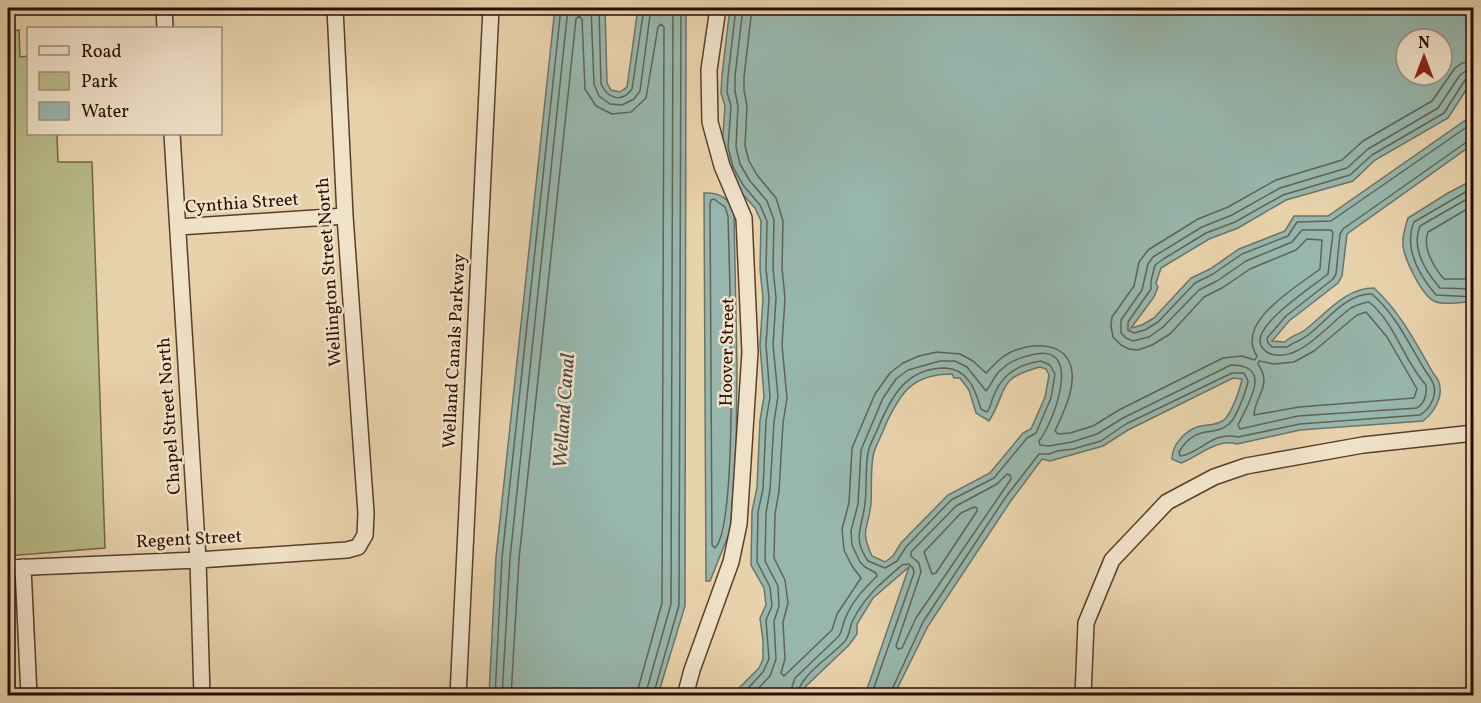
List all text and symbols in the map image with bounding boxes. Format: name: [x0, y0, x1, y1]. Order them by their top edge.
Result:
legend: [27, 27, 222, 135]
north arrow: [1394, 27, 1454, 87]
text: N: [1418, 33, 1430, 55]
text: Road: [81, 40, 122, 65]
text: Park: [81, 70, 118, 95]
text: Water: [81, 100, 129, 125]
street label: Wellington Street North: [311, 176, 349, 367]
street label: Cynthia Street: [184, 188, 300, 220]
street label: Welland Canals Parkway: [437, 253, 473, 449]
street label: Hoover Street: [715, 297, 741, 407]
street label: Chapel Street North: [152, 336, 188, 495]
water label: Welland Canal: [547, 353, 583, 469]
street label: Regent Street: [135, 525, 243, 555]

